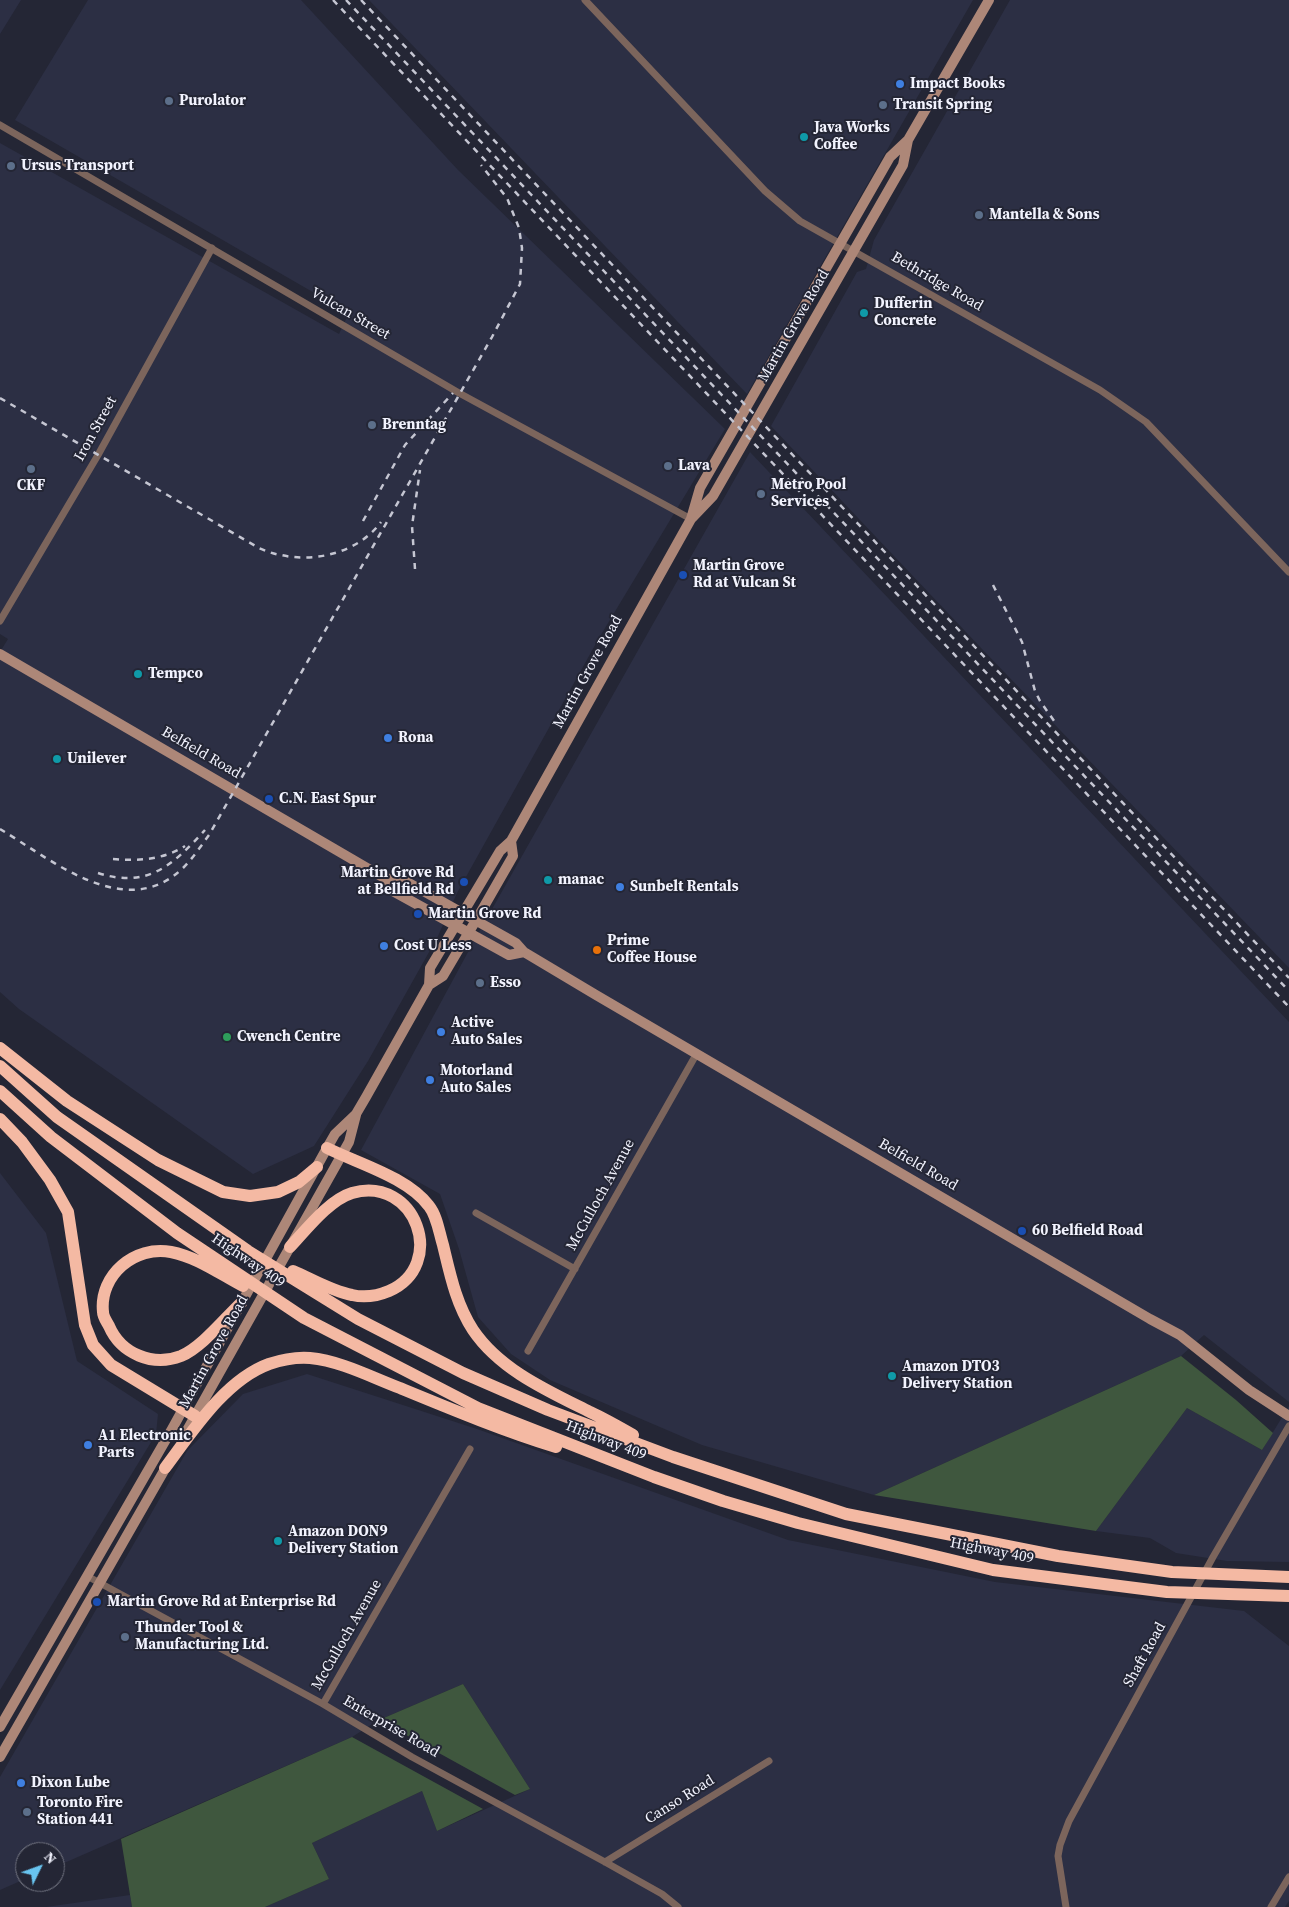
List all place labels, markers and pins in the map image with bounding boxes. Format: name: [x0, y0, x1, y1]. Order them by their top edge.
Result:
place label: Impact Books: [910, 75, 1005, 93]
marker: Impact Books: [894, 78, 906, 90]
place label: Purolator: [179, 92, 246, 110]
marker: Purolator: [163, 95, 175, 107]
place label: Transit Spring: [893, 96, 992, 114]
marker: Transit Spring: [877, 99, 889, 111]
place label: Java Works Coffee: [814, 119, 890, 154]
marker: Java Works Coffee: [798, 131, 810, 143]
place label: Ursus Transport: [21, 157, 134, 175]
marker: Ursus Transport: [5, 160, 17, 172]
place label: Mantella & Sons: [989, 206, 1100, 224]
marker: Mantella & Sons: [973, 209, 985, 221]
place label: Dufferin Concrete: [874, 295, 936, 330]
marker: Dufferin Concrete: [858, 307, 870, 319]
place label: Brenntag: [382, 416, 446, 434]
marker: Brenntag: [366, 419, 378, 431]
place label: Lava: [678, 457, 710, 475]
marker: Lava: [662, 460, 674, 472]
marker: CKF: [25, 463, 37, 475]
place label: Metro Pool Services: [771, 476, 846, 511]
place label: CKF: [17, 477, 45, 495]
marker: Metro Pool Services: [755, 488, 767, 500]
place label: Martin Grove Rd at Vulcan St: [693, 557, 796, 592]
marker: Martin Grove Rd at Vulcan St: [677, 569, 689, 581]
place label: Tempco: [148, 665, 203, 683]
marker: Tempco: [132, 668, 144, 680]
place label: Rona: [398, 729, 434, 747]
marker: Rona: [382, 732, 394, 744]
place label: Unilever: [67, 750, 126, 768]
marker: Unilever: [51, 753, 63, 765]
place label: C.N. East Spur: [279, 790, 376, 808]
marker: C.N. East Spur: [263, 793, 275, 805]
place label: Martin Grove Rd at Bellfield Rd: [341, 864, 454, 899]
place label: manac: [558, 871, 604, 889]
marker: manac: [542, 874, 554, 886]
marker: Martin Grove Rd at Bellfield Rd: [458, 876, 470, 888]
place label: Sunbelt Rentals: [630, 878, 739, 896]
marker: Sunbelt Rentals: [614, 881, 626, 893]
place label: Martin Grove Rd: [428, 905, 541, 923]
marker: Martin Grove Rd: [412, 908, 424, 920]
place label: Prime Coffee House: [607, 932, 697, 967]
place label: Cost U Less: [394, 937, 472, 955]
marker: Cost U Less: [378, 940, 390, 952]
marker: Prime Coffee House: [591, 944, 603, 956]
place label: Esso: [490, 974, 521, 992]
marker: Esso: [474, 977, 486, 989]
place label: Active Auto Sales: [451, 1014, 522, 1049]
marker: Active Auto Sales: [435, 1026, 447, 1038]
place label: Cwench Centre: [237, 1028, 341, 1046]
marker: Cwench Centre: [221, 1031, 233, 1043]
place label: Motorland Auto Sales: [440, 1062, 513, 1097]
marker: Motorland Auto Sales: [424, 1074, 436, 1086]
place label: 60 Belfield Road: [1032, 1222, 1143, 1240]
marker: 60 Belfield Road: [1016, 1225, 1028, 1237]
place label: Amazon DTO3 Delivery Station: [902, 1358, 1012, 1393]
marker: Amazon DTO3 Delivery Station: [886, 1370, 898, 1382]
place label: A1 Electronic Parts: [98, 1427, 191, 1462]
marker: A1 Electronic Parts: [82, 1439, 94, 1451]
place label: Amazon DON9 Delivery Station: [288, 1523, 398, 1558]
marker: Amazon DON9 Delivery Station: [272, 1535, 284, 1547]
place label: Martin Grove Rd at Enterprise Rd: [107, 1593, 336, 1611]
marker: Martin Grove Rd at Enterprise Rd: [91, 1596, 103, 1608]
place label: Thunder Tool & Manufacturing Ltd.: [135, 1619, 269, 1654]
marker: Thunder Tool & Manufacturing Ltd.: [119, 1631, 131, 1643]
place label: Dixon Lube: [31, 1774, 110, 1792]
marker: Dixon Lube: [15, 1777, 27, 1789]
place label: Toronto Fire Station 441: [37, 1794, 123, 1829]
marker: Toronto Fire Station 441: [21, 1806, 33, 1818]

